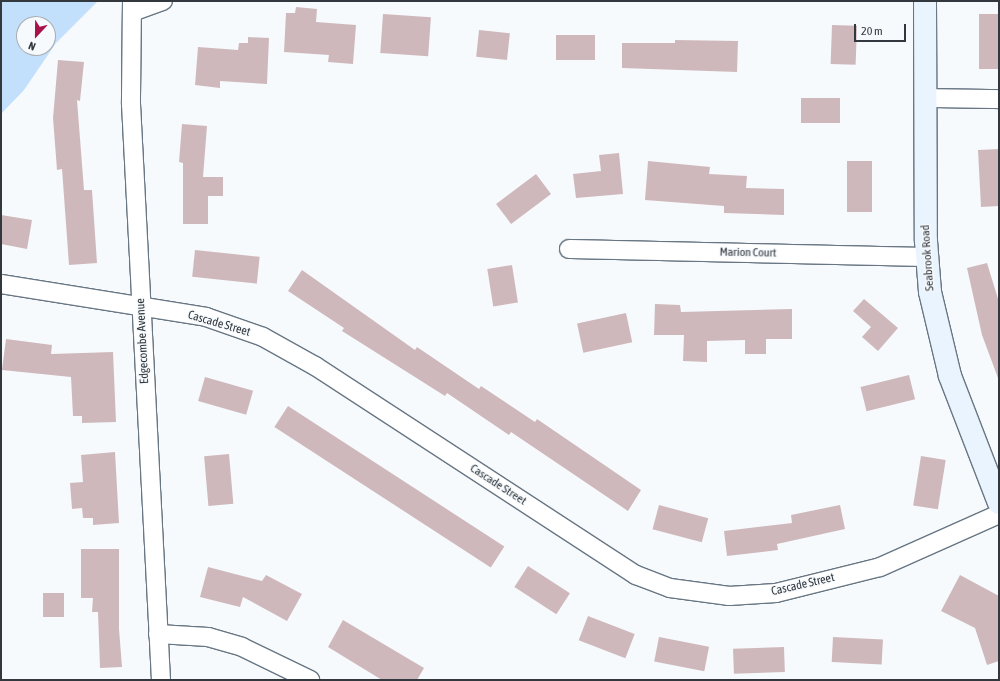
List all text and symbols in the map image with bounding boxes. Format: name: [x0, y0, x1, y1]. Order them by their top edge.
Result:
north arrow: [16, 16, 56, 56]
scale bar: [856, 16, 908, 42]
text: 20 m: [861, 24, 883, 38]
text: N: [27, 39, 37, 53]
street label: Seabrook Road: [919, 224, 937, 292]
street label: Marion Court: [720, 245, 776, 261]
street label: Edgecombe Avenue: [134, 298, 152, 384]
street label: Cascade Street: [186, 308, 252, 340]
street label: Cascade Street: [467, 461, 529, 509]
street label: Cascade Street: [770, 571, 836, 599]

